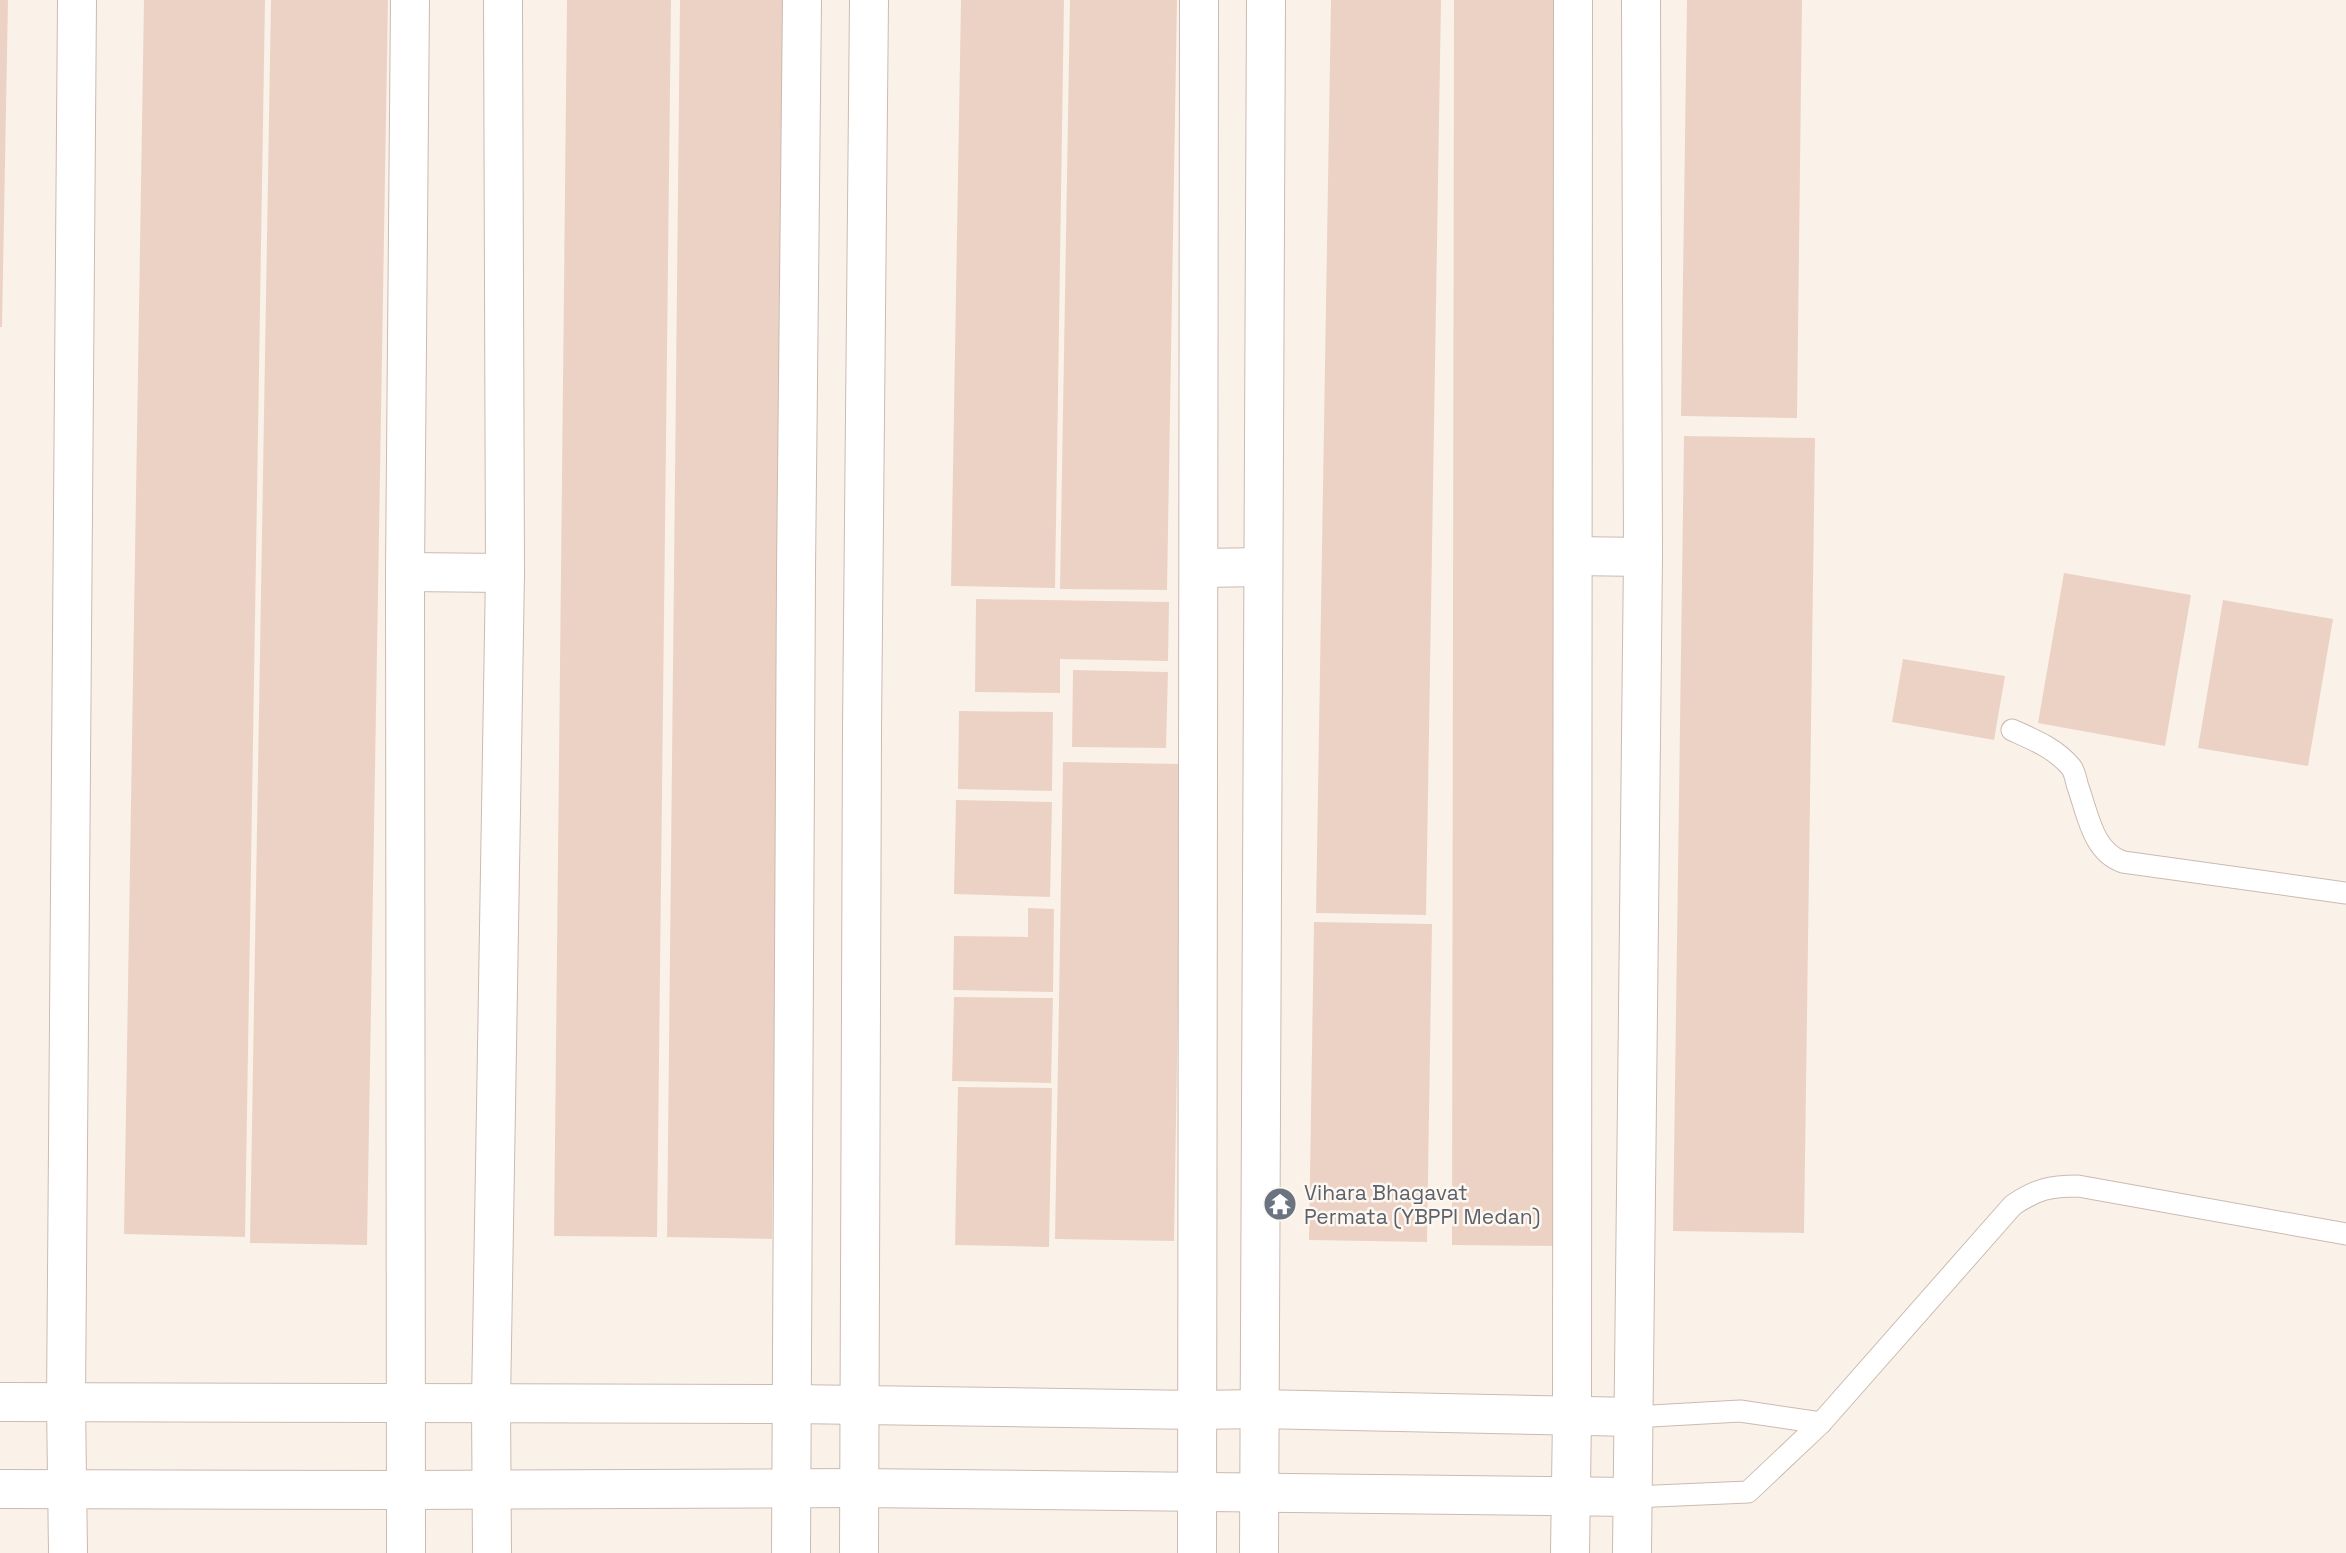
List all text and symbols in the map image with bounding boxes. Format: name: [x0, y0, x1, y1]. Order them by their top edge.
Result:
place label: Vihara Bhagavat Permata (YBPPI Medan): [1304, 1179, 1540, 1230]
temple icon: Vihara Bhagavat Permata (YBPPI Medan): [1261, 1185, 1299, 1223]

